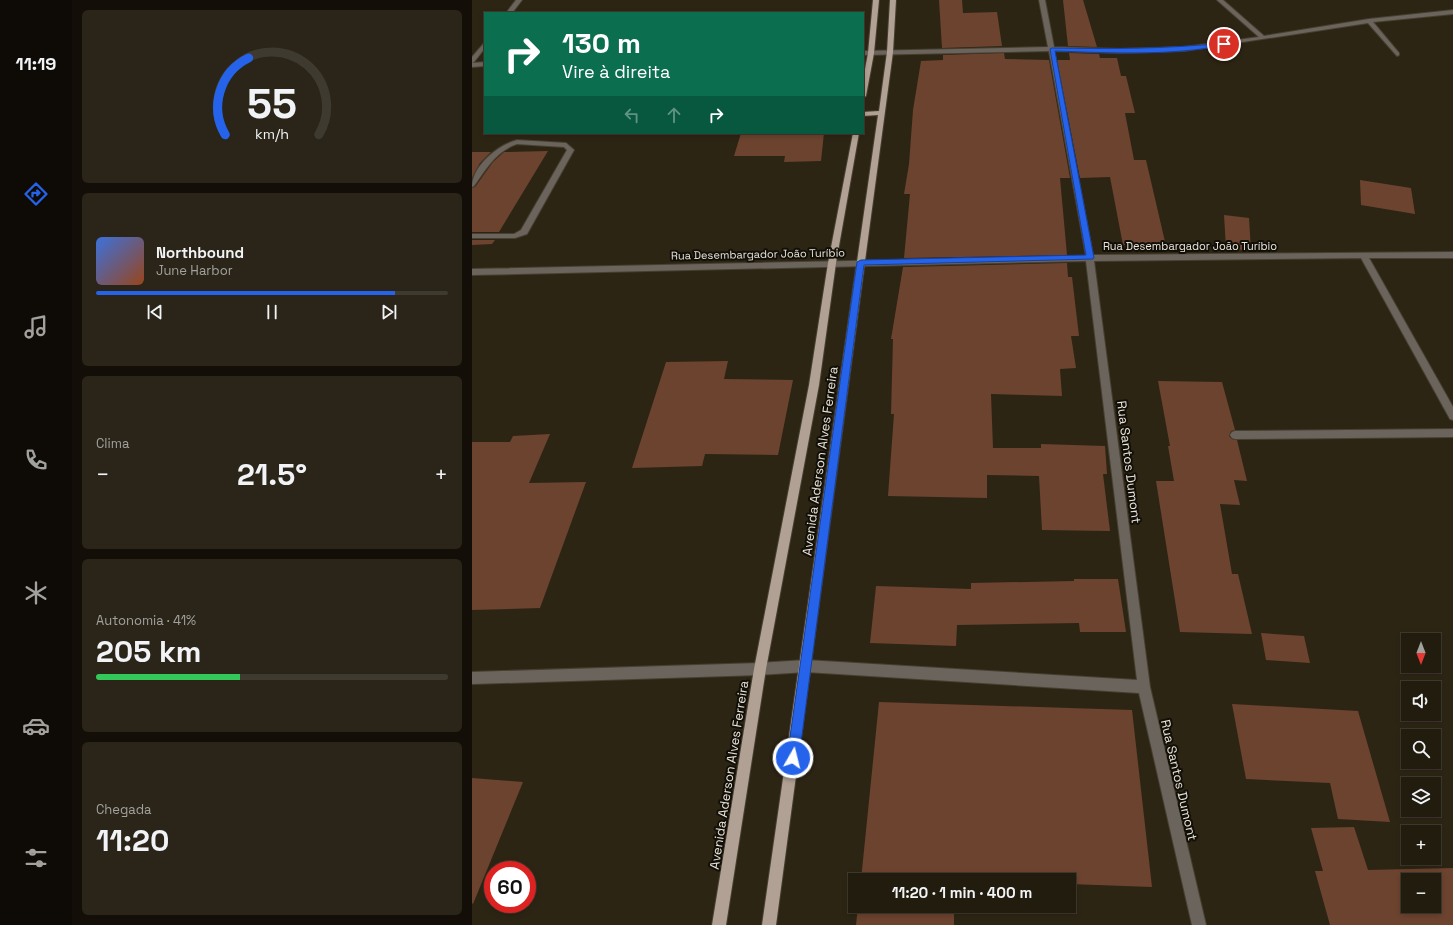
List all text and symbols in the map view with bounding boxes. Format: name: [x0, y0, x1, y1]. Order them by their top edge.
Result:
text: 130 m: [562, 25, 641, 61]
pin: [1207, 27, 1241, 61]
icon: right: [496, 28, 548, 80]
icon: arrive: [1213, 33, 1235, 55]
text: 11:19: [16, 52, 56, 75]
text: Vire à direita: [562, 60, 670, 83]
text: 55: [247, 76, 297, 129]
icon: left: [621, 104, 643, 126]
icon: ahead: [663, 104, 685, 126]
icon: right: [705, 104, 727, 126]
text: km/h: [255, 124, 289, 142]
icon: directions: [22, 180, 50, 208]
street label: Rua Desembargador João Turíbio: [1103, 239, 1277, 253]
text: Northbound: [156, 243, 244, 262]
street label: Rua Desembargador João Turíbio: [671, 245, 845, 263]
text: June Harbor: [156, 262, 233, 279]
icon: previous: [144, 301, 166, 323]
icon: pause: [261, 301, 283, 323]
icon: next: [378, 301, 400, 323]
icon: music: [22, 313, 50, 341]
street label: Avenida Aderson Alves Ferreira: [798, 365, 842, 557]
street label: Rua Santos Dumont: [1113, 400, 1145, 524]
text: Clima: [96, 435, 129, 452]
icon: phone: [22, 446, 50, 474]
text: 21.5°: [237, 455, 307, 494]
text: −: [96, 460, 110, 488]
text: +: [434, 460, 448, 488]
icon: climate: [22, 579, 50, 607]
text: Autonomia · 41%: [96, 612, 196, 629]
text: 205 km: [96, 632, 201, 671]
north arrow: [1401, 633, 1441, 673]
map controls: [1401, 633, 1441, 913]
street label: Avenida Aderson Alves Ferreira: [706, 679, 752, 871]
button: sound: [1401, 681, 1441, 721]
icon: car: [22, 712, 50, 740]
street label: Rua Santos Dumont: [1157, 718, 1201, 842]
button: search: [1401, 729, 1441, 769]
position arrow: [772, 737, 814, 779]
button: layers: [1401, 777, 1441, 817]
text: Chegada: [96, 801, 152, 818]
text: 11:20: [96, 821, 169, 860]
button: +: [1401, 825, 1441, 865]
icon: filters: [22, 844, 50, 872]
speed limit sign: 60: [484, 861, 536, 913]
button: −: [1401, 873, 1441, 913]
text: 11:20 · 1 min · 400 m: [892, 883, 1032, 902]

